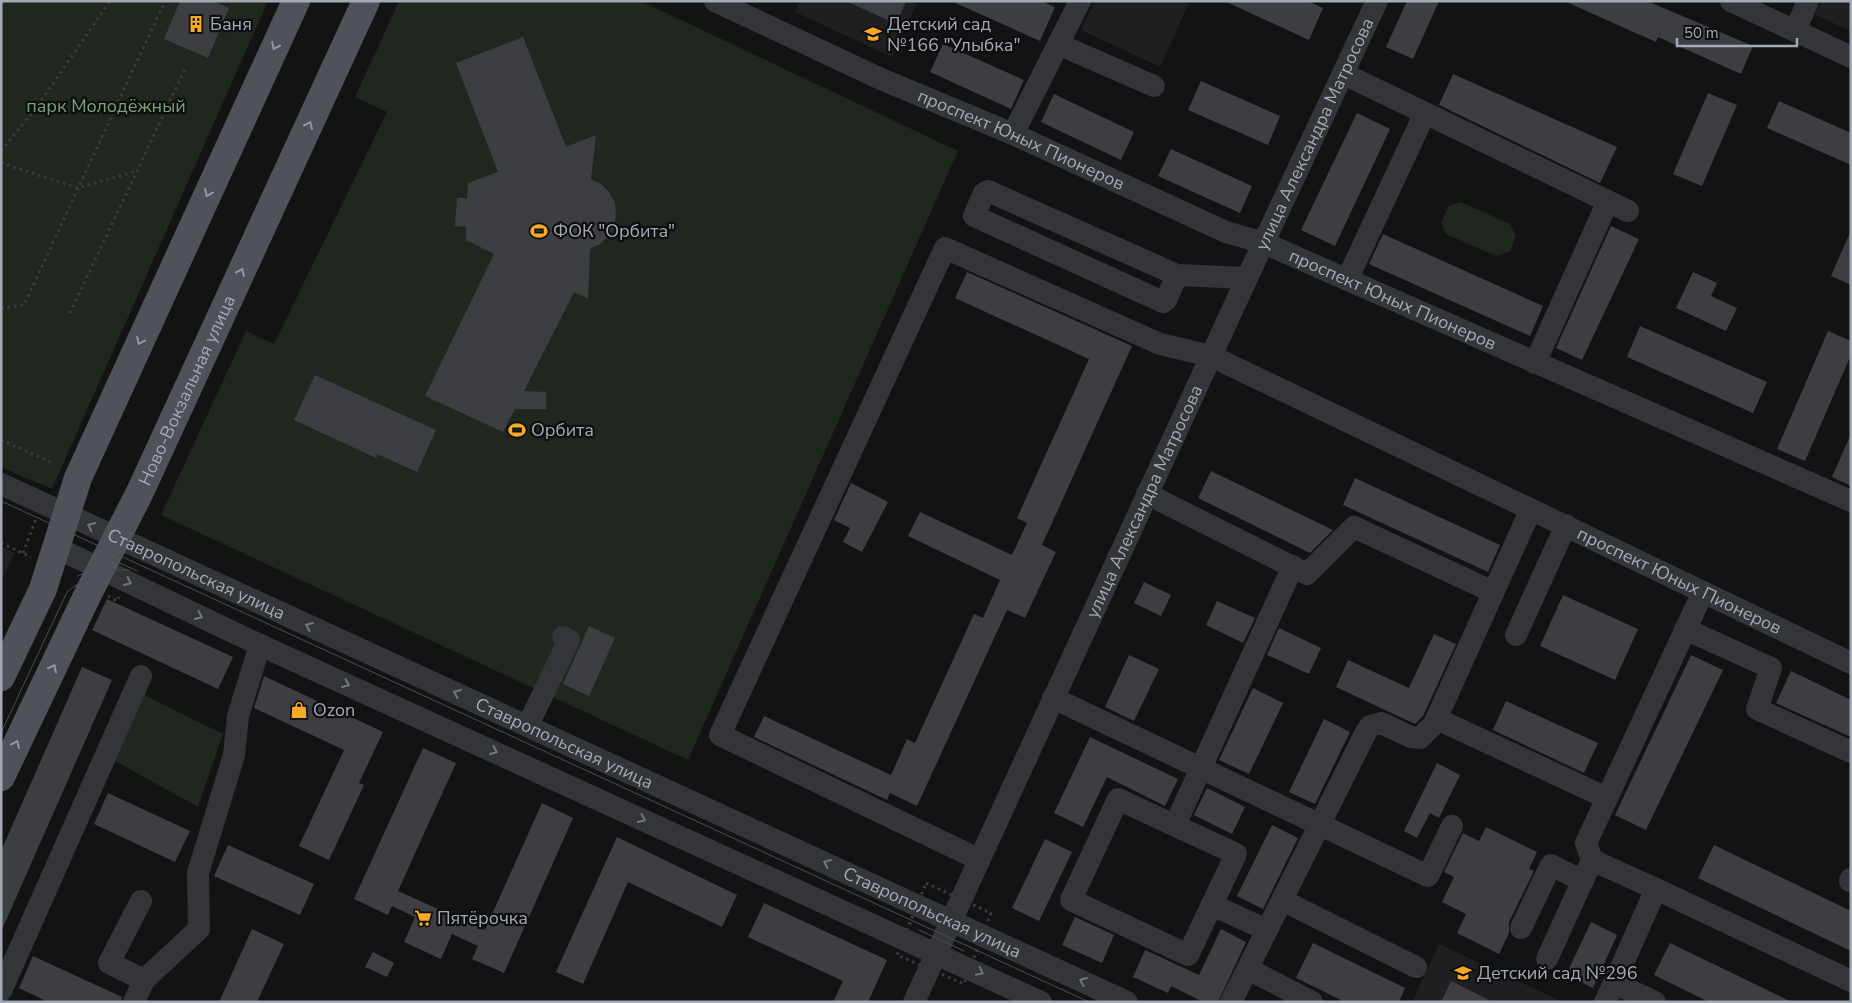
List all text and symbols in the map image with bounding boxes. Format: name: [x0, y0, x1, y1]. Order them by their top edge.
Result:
place label: Баня: [210, 12, 252, 36]
place label: Детский сад №166 "Улыбка": [887, 12, 1021, 57]
building icon: Баня: [186, 14, 206, 34]
street label: улица Александра Матросова: [1250, 14, 1379, 254]
scale bar: [1677, 15, 1797, 47]
text: 50 m: [1684, 23, 1719, 43]
school or university icon: Детский сад №166 "Улыбка": [863, 24, 883, 44]
one-way arrow: [271, 41, 282, 50]
street label: проспект Юных Пионеров: [914, 84, 1129, 196]
park label: парк Молодёжный: [26, 94, 186, 118]
one-way arrow: [302, 121, 313, 130]
one-way arrow: [203, 188, 214, 197]
place label: ФОК "Орбита": [553, 219, 675, 243]
sports icon: ФОК "Орбита": [529, 221, 549, 241]
street label: проспект Юных Пионеров: [1285, 244, 1500, 356]
one-way arrow: [234, 269, 244, 278]
street label: Ново-Вокзальная улица: [133, 291, 241, 490]
one-way arrow: [136, 336, 147, 345]
street label: улица Александра Матросова: [1080, 381, 1208, 622]
place label: Орбита: [531, 418, 594, 442]
sports icon: Орбита: [507, 420, 527, 440]
street label: проспект Юных Пионеров: [1573, 521, 1786, 640]
one-way arrow: [87, 522, 96, 533]
street label: Ставропольская улица: [103, 523, 289, 625]
one-way arrow: [123, 576, 132, 586]
one-way arrow: [194, 610, 203, 620]
one-way arrow: [305, 622, 314, 633]
one-way arrow: [46, 664, 57, 673]
one-way arrow: [341, 678, 350, 688]
one-way arrow: [453, 689, 462, 700]
street label: Ставропольская улица: [471, 692, 657, 794]
place label: Ozon: [313, 698, 355, 722]
shop icon: Ozon: [289, 700, 309, 720]
one-way arrow: [10, 741, 20, 750]
one-way arrow: [489, 745, 498, 756]
one-way arrow: [637, 812, 646, 823]
one-way arrow: [823, 859, 832, 870]
street label: Ставропольская улица: [839, 861, 1025, 964]
place label: Пятёрочка: [437, 906, 528, 930]
supermarket icon: Пятёрочка: [413, 908, 433, 928]
place label: Детский сад №296: [1477, 961, 1638, 985]
school or university icon: Детский сад №296: [1453, 963, 1473, 983]
one-way arrow: [975, 966, 984, 977]
one-way arrow: [1079, 977, 1088, 987]

